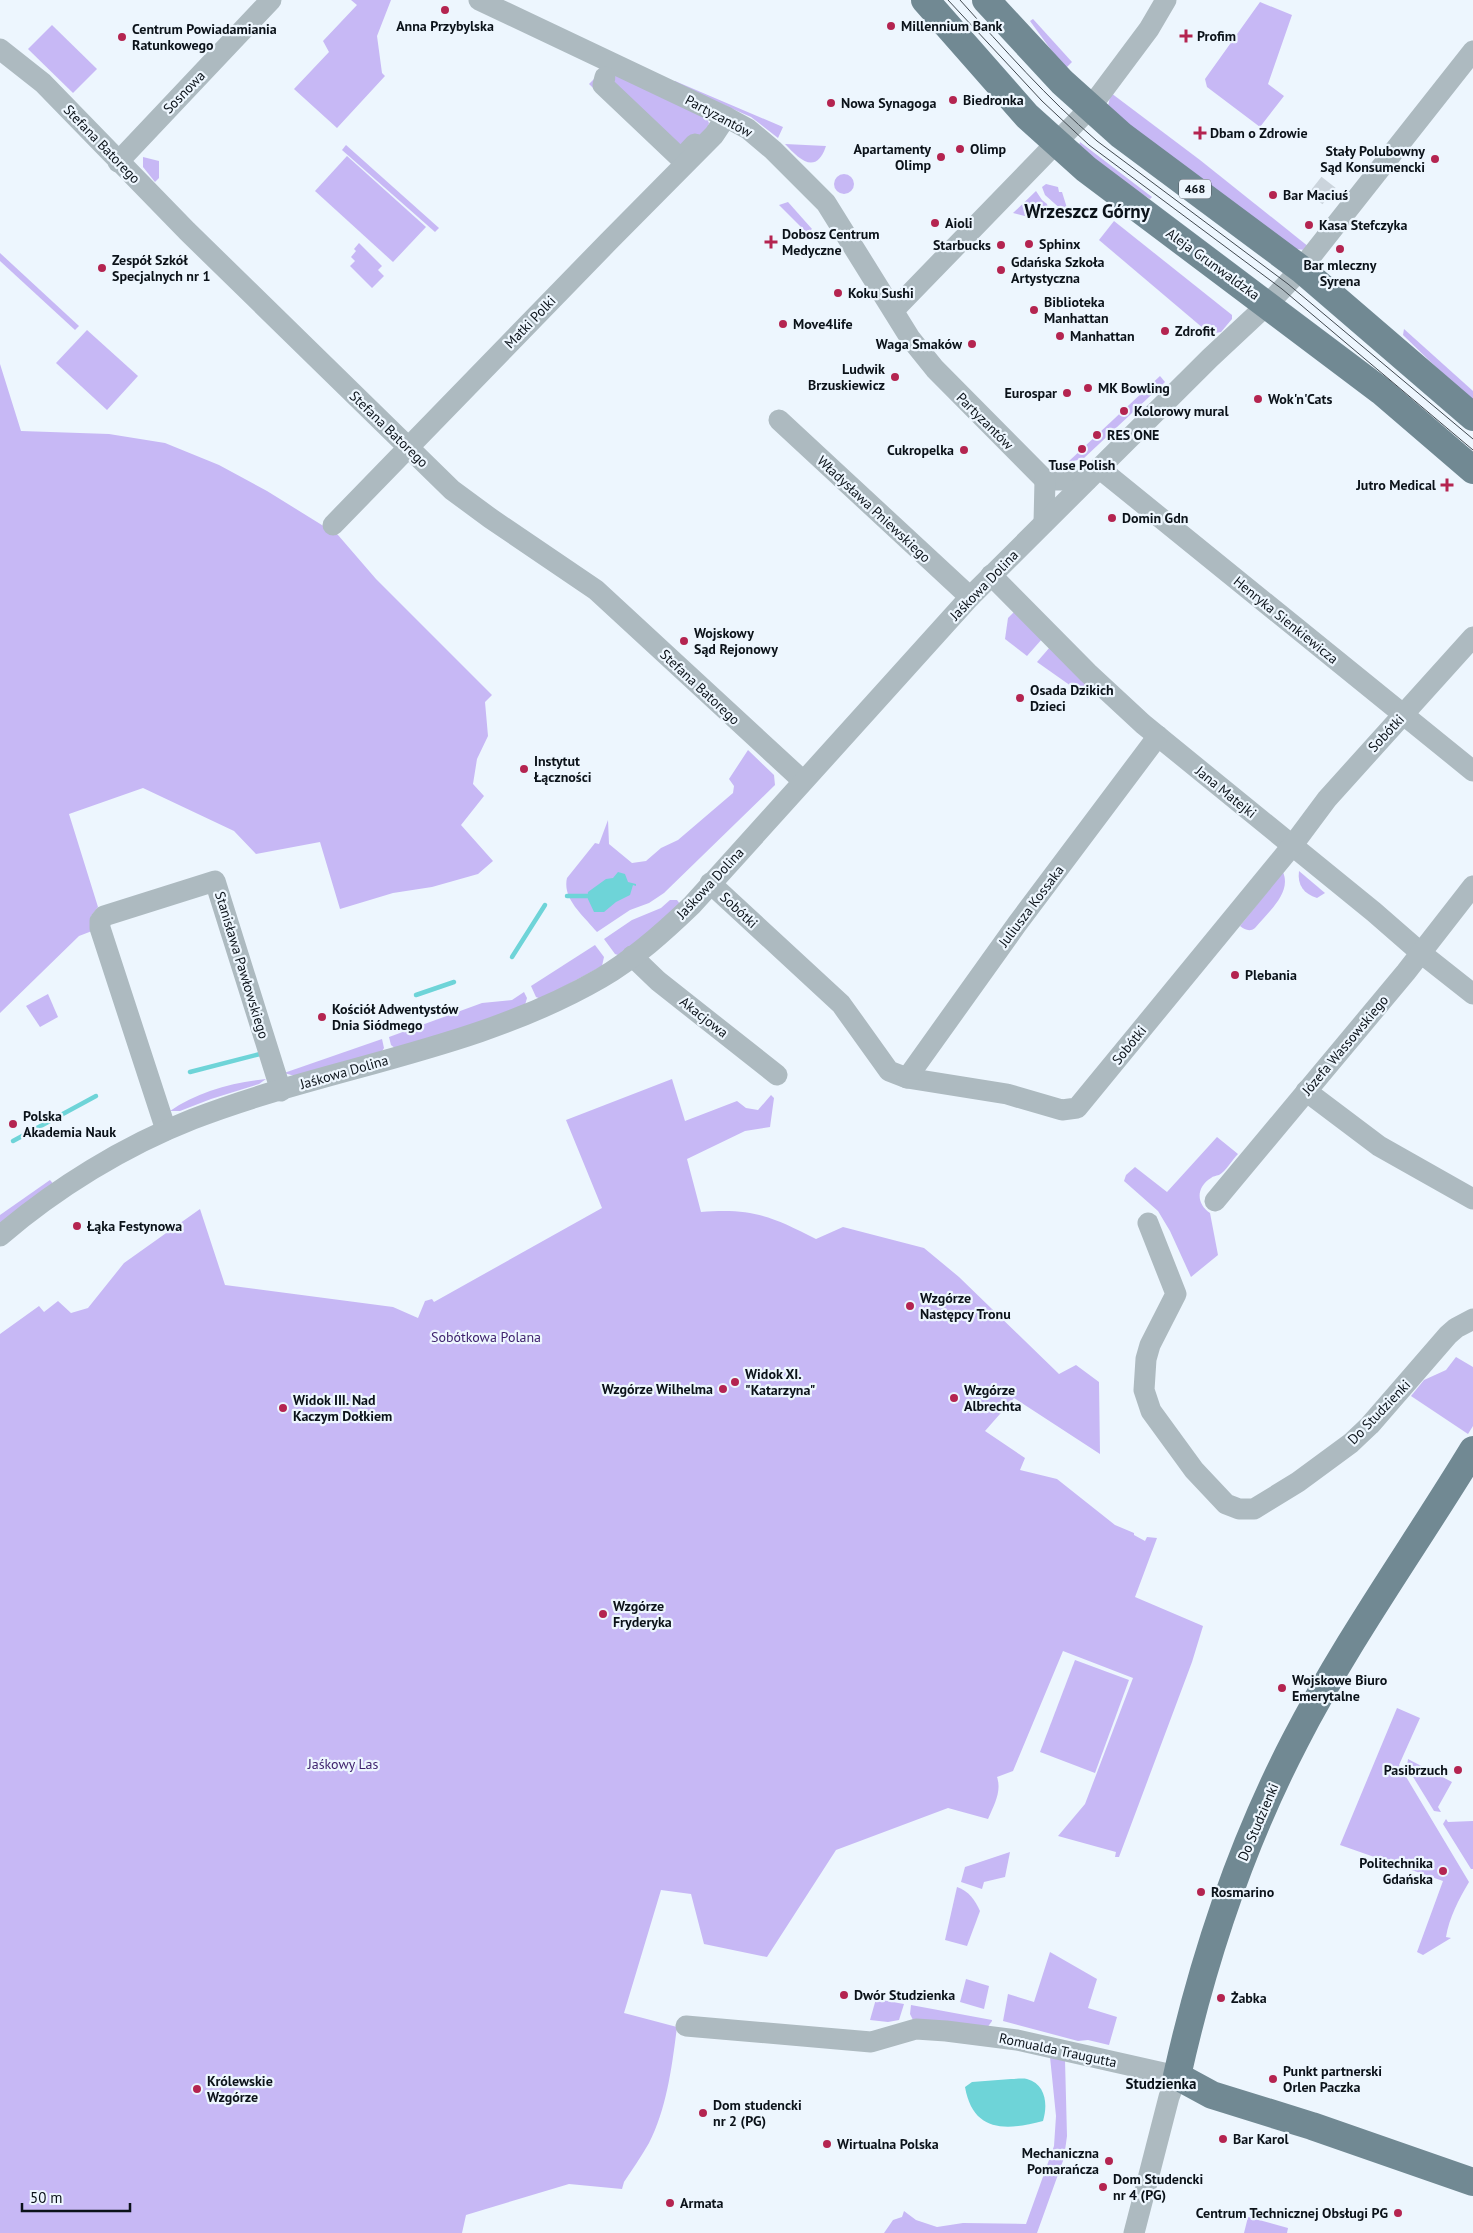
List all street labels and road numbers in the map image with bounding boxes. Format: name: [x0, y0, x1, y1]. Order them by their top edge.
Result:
street label: Sosnowa: [159, 67, 209, 117]
street label: Partyzantów: [682, 91, 756, 142]
street label: Stefana Batorego: [60, 101, 144, 187]
road number: 468: [1179, 180, 1211, 198]
street label: Aleja Grunwaldzka: [1163, 224, 1263, 304]
street label: Matki Polki: [500, 292, 560, 352]
street label: Stefana Batorego: [346, 387, 432, 471]
street label: Partyzantów: [953, 389, 1018, 454]
street label: Władysława Pniewskiego: [813, 452, 935, 566]
street label: Jaśkowa Dolina: [945, 546, 1022, 625]
street label: Henryka Sienkiewicza: [1230, 572, 1342, 668]
street label: Stefana Batorego: [656, 645, 744, 729]
street label: Sobótki: [1364, 710, 1408, 756]
street label: Jana Matejki: [1191, 761, 1260, 822]
street label: Jaśkowa Dolina: [672, 844, 748, 923]
street label: Juliusza Kossaka: [994, 862, 1068, 951]
street label: Sobótki: [716, 888, 762, 932]
street label: Stanisława Pawłowskiego: [211, 889, 273, 1041]
street label: Józefa Wassowskiego: [1297, 991, 1392, 1099]
street label: Akacjowa: [676, 993, 732, 1042]
street label: Sobótki: [1108, 1022, 1150, 1068]
street label: Jaśkowa Dolina: [297, 1051, 390, 1093]
street label: Do Studzienki: [1344, 1376, 1414, 1448]
street label: Do Studzienki: [1234, 1780, 1282, 1864]
street label: Romualda Traugutta: [997, 2029, 1119, 2071]

